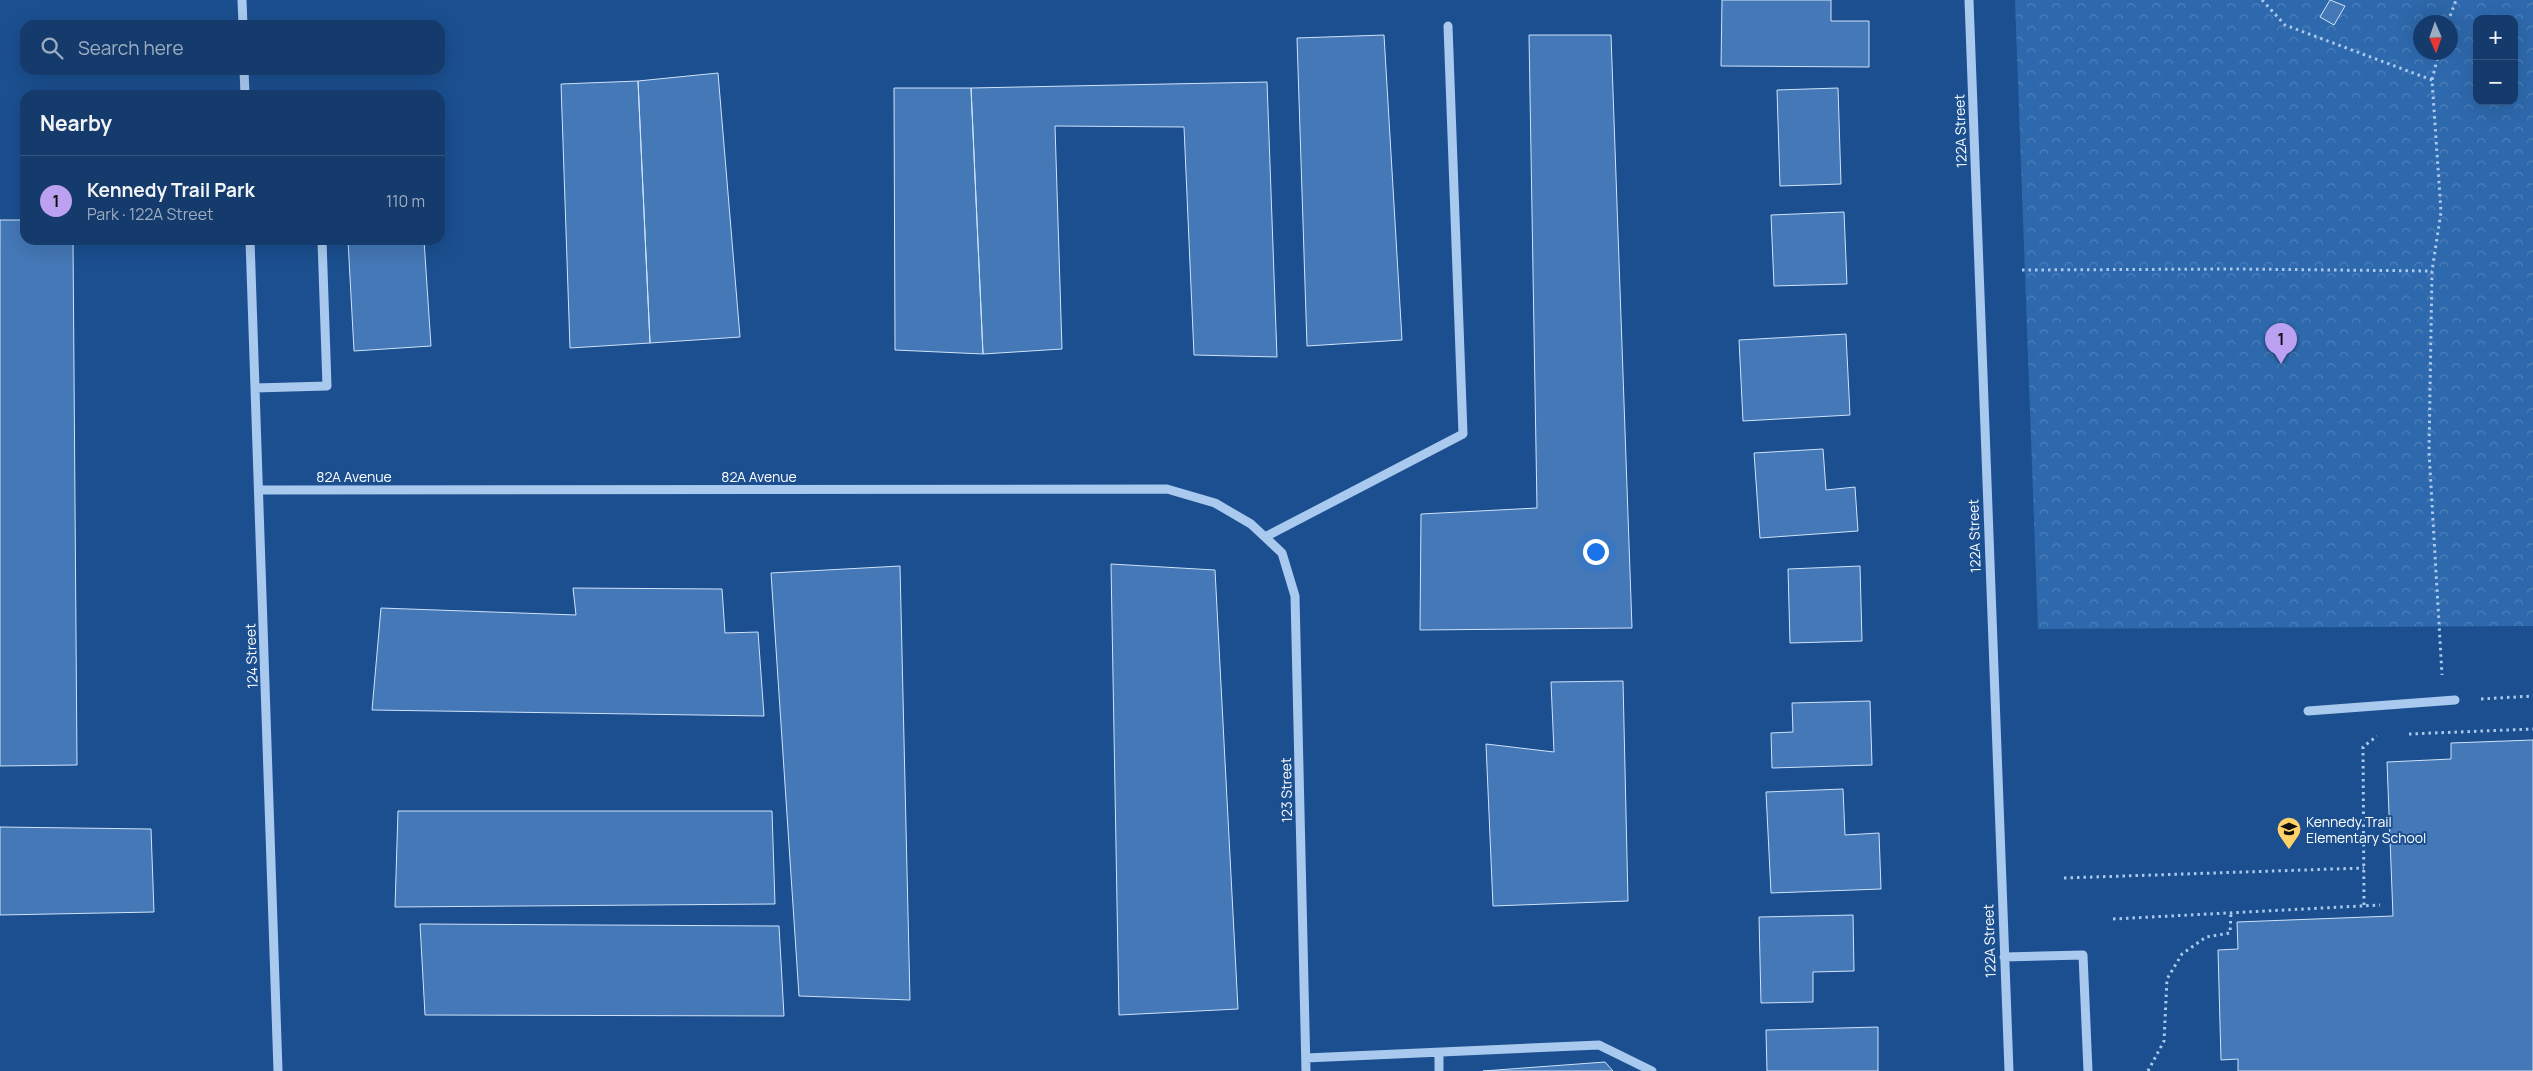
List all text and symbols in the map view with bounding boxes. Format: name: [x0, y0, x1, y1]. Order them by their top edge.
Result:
north arrow: [2413, 15, 2458, 60]
map controls: [2473, 15, 2518, 105]
button: +: [2473, 15, 2518, 60]
search box: [20, 20, 445, 75]
icon: search: [38, 34, 66, 62]
text: Search here: [78, 35, 184, 61]
button: −: [2473, 60, 2518, 105]
street label: 122A Street: [1949, 93, 1971, 168]
text: Nearby: [40, 109, 112, 137]
text: Kennedy Trail Park: [87, 177, 255, 203]
text: 1: [52, 190, 60, 212]
text: 110 m: [386, 190, 425, 212]
text: Park · 122A Street: [87, 203, 213, 225]
pin: 1: [2265, 323, 2297, 364]
street label: 82A Avenue: [316, 467, 392, 486]
street label: 82A Avenue: [721, 467, 797, 486]
street label: 122A Street: [1963, 498, 1985, 573]
your location: [1583, 539, 1609, 565]
street label: 124 Street: [240, 623, 262, 689]
street label: 123 Street: [1276, 757, 1296, 823]
place label: Kennedy Trail Elementary School: [2306, 812, 2426, 847]
school or university icon: Kennedy Trail Elementary School: [2276, 816, 2302, 850]
street label: 122A Street: [1978, 903, 2000, 978]

